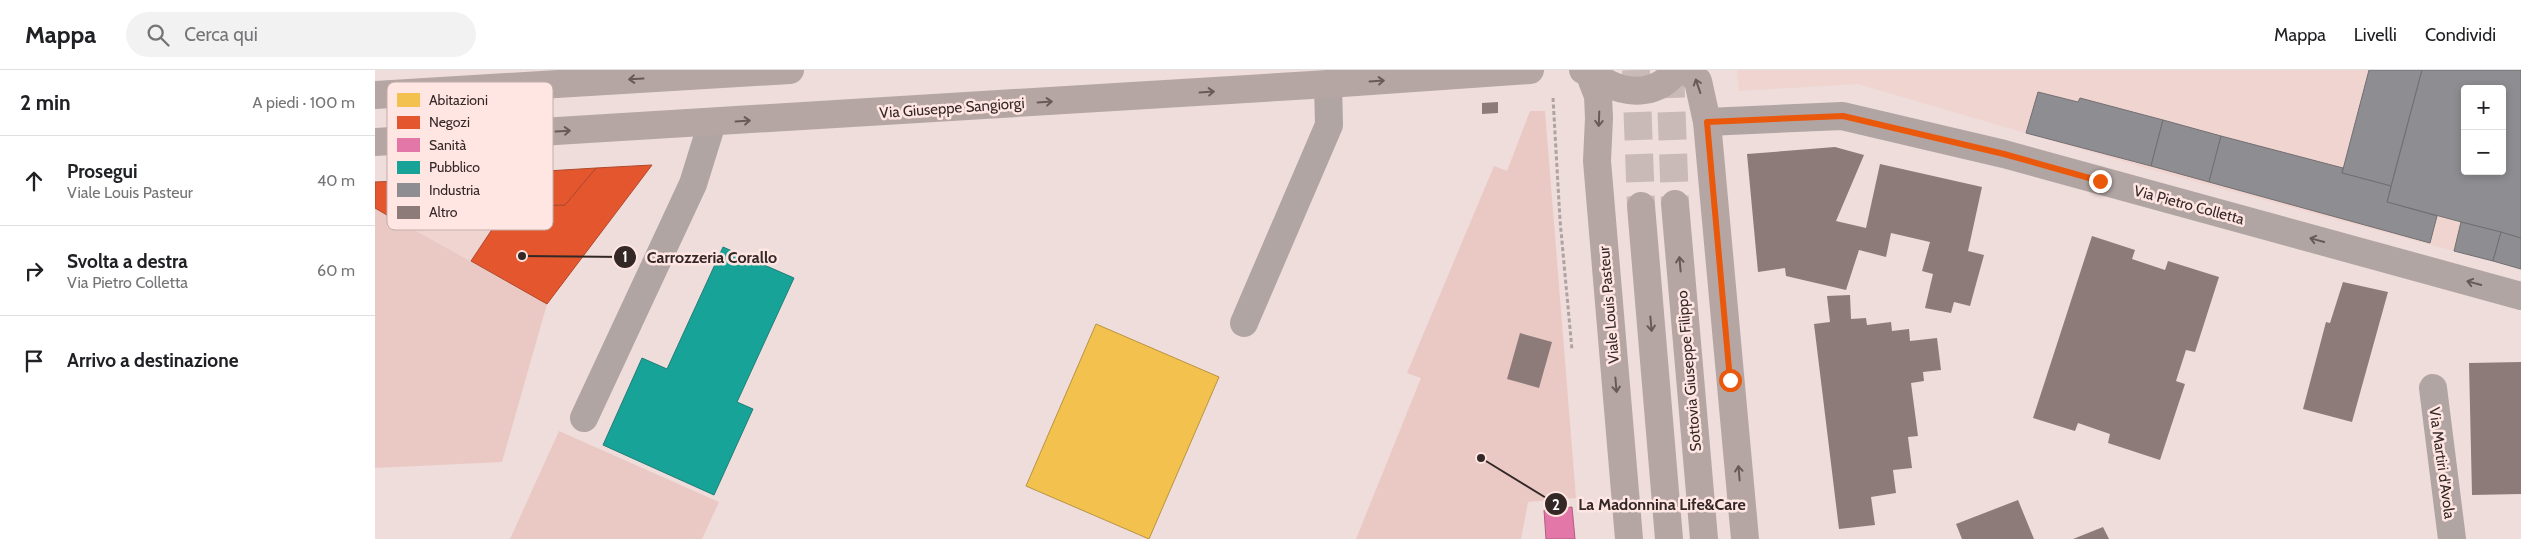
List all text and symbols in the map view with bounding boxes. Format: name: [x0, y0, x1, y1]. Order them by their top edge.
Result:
search box: [126, 12, 476, 57]
text: Mappa: [25, 20, 96, 49]
icon: search: [144, 21, 172, 49]
text: Cerca qui: [184, 23, 258, 46]
text: Mappa: [2274, 24, 2326, 46]
text: Livelli: [2354, 24, 2397, 46]
text: Condividi: [2425, 24, 2496, 46]
one-way arrow: [629, 75, 645, 84]
one-way arrow: [1368, 76, 1384, 86]
one-way arrow: [1693, 79, 1702, 94]
legend: [387, 82, 553, 230]
map controls: [2461, 85, 2506, 175]
button: +: [2461, 85, 2506, 130]
one-way arrow: [1199, 87, 1215, 96]
text: 2 min: [20, 90, 71, 115]
text: Abitazioni: [429, 91, 488, 109]
text: A piedi · 100 m: [253, 93, 355, 112]
street label: Via Giuseppe Sangiorgi: [879, 94, 1025, 122]
one-way arrow: [1037, 97, 1053, 106]
one-way arrow: [1594, 110, 1603, 126]
text: Negozi: [429, 113, 470, 131]
one-way arrow: [735, 116, 751, 125]
one-way arrow: [555, 127, 571, 136]
button: −: [2461, 130, 2506, 175]
text: Sanità: [429, 136, 466, 154]
text: Pubblico: [429, 158, 480, 176]
text: Prosegui: [67, 160, 138, 183]
icon: ahead: [20, 167, 48, 195]
route end: [2089, 170, 2112, 193]
text: 40 m: [317, 171, 355, 190]
text: Industria: [429, 181, 480, 199]
street label: Via Pietro Colletta: [2132, 182, 2247, 229]
text: Viale Louis Pasteur: [67, 183, 193, 202]
text: Altro: [429, 203, 458, 221]
one-way arrow: [2310, 235, 2326, 244]
callout: Carrozzeria Corallo: [612, 242, 788, 273]
street label: Viale Louis Pasteur: [1595, 245, 1623, 365]
text: 1: [622, 248, 628, 266]
text: Carrozzeria Corallo: [647, 248, 777, 267]
text: Svolta a destra: [67, 250, 188, 273]
one-way arrow: [1675, 256, 1685, 272]
icon: right: [20, 257, 48, 285]
text: 60 m: [317, 261, 355, 280]
text: Via Pietro Colletta: [67, 273, 188, 292]
one-way arrow: [2466, 278, 2482, 287]
street label: Sottovia Giuseppe Filippo: [1673, 290, 1705, 452]
one-way arrow: [1646, 316, 1656, 332]
icon: arrive: [20, 347, 48, 375]
text: Arrivo a destinazione: [67, 349, 238, 372]
route start: [1719, 369, 1742, 392]
one-way arrow: [1611, 377, 1621, 393]
street label: Via Martiri d'Avola: [2425, 406, 2459, 521]
one-way arrow: [1734, 465, 1743, 481]
callout: La Madonnina Life&Care: [1543, 489, 1756, 520]
text: La Madonnina Life&Care: [1578, 495, 1746, 514]
text: 2: [1552, 496, 1560, 514]

